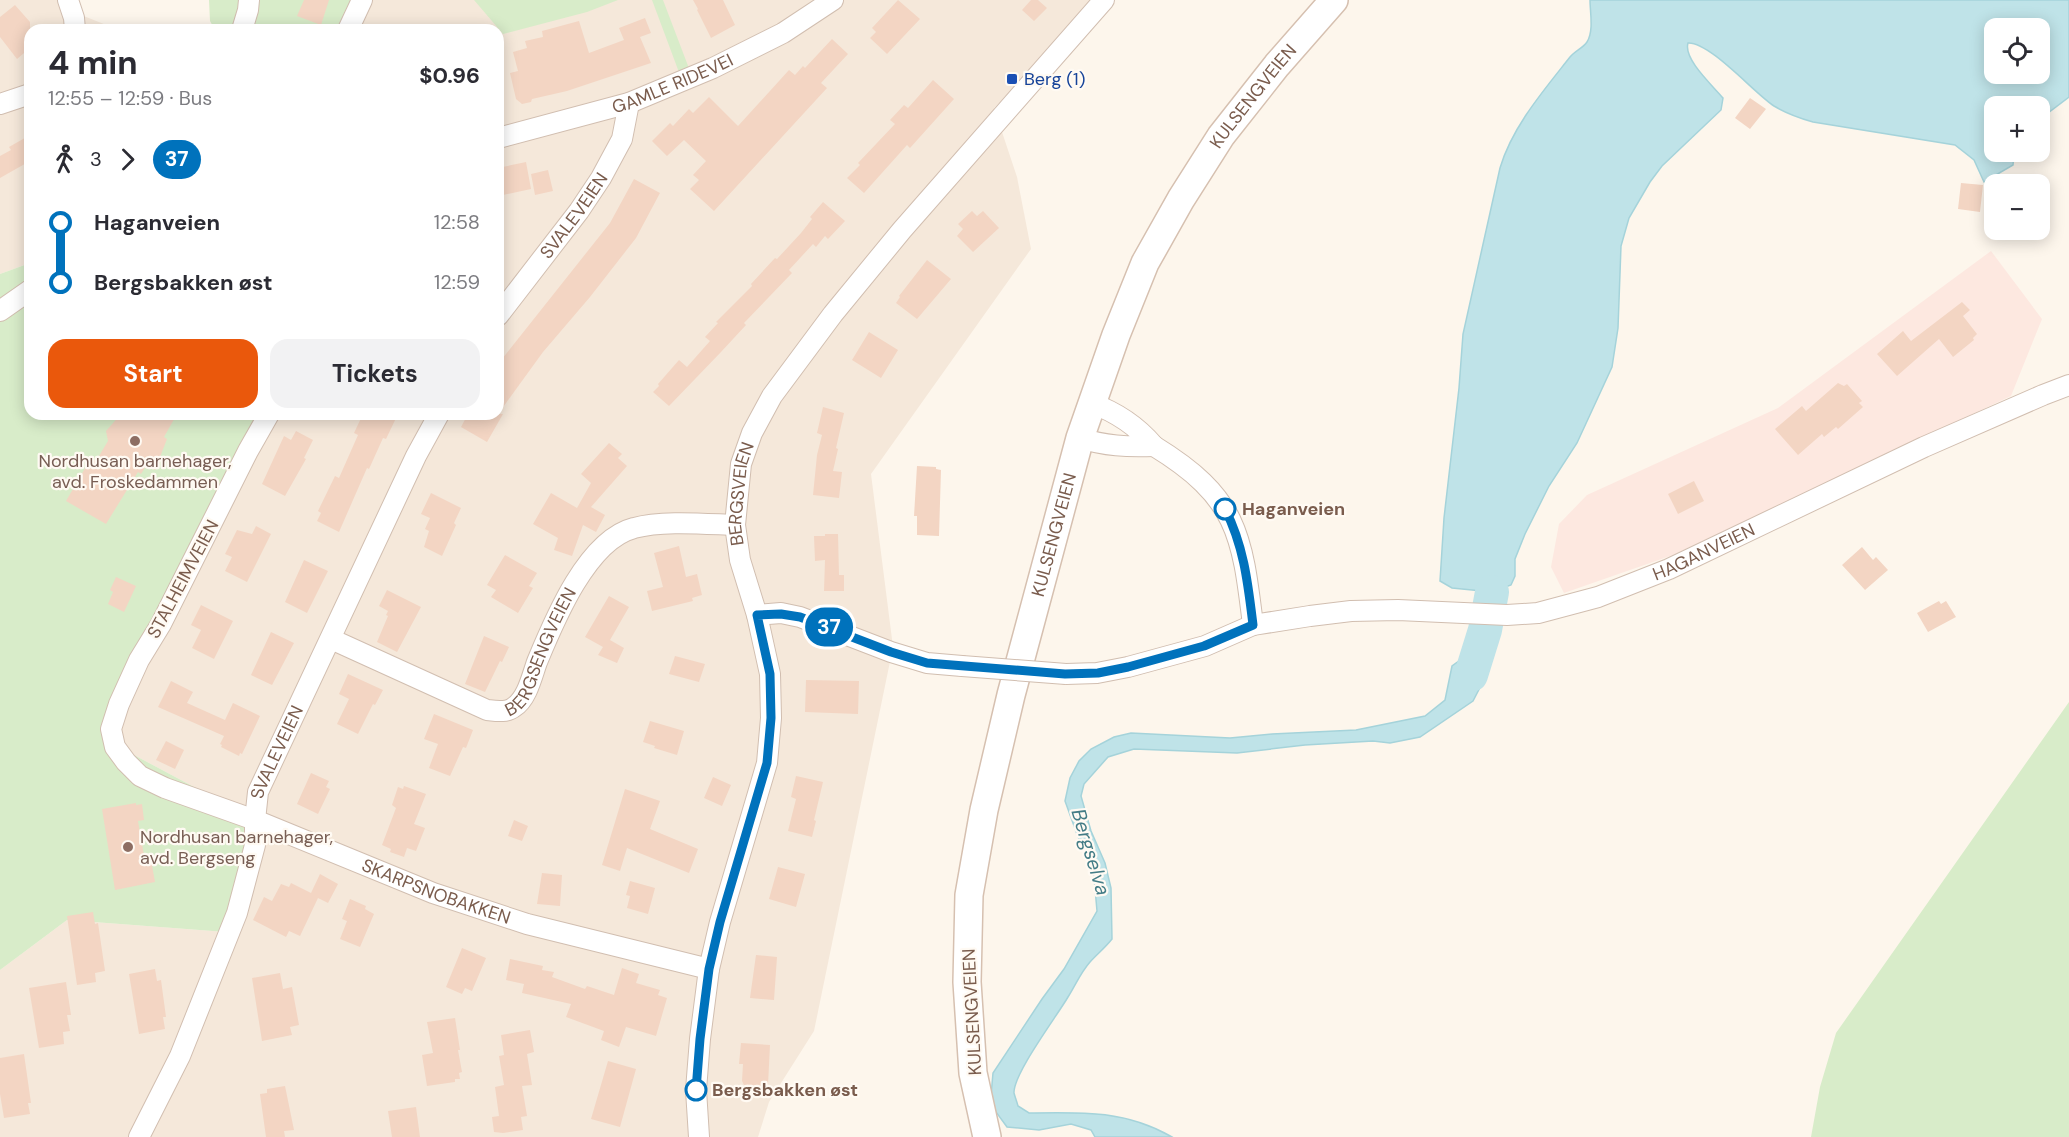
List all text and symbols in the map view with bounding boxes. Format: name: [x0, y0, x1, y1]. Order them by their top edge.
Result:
map controls: [1984, 18, 2050, 240]
button: locate: [1984, 18, 2050, 84]
street label: KULSENGVEIEN: [1204, 39, 1302, 153]
text: 4 min: [48, 41, 138, 84]
street label: GAMLE RIDEVEI: [609, 48, 737, 119]
text: $0.96: [419, 61, 480, 90]
place label: Berg (1): [1024, 67, 1085, 91]
marker: Berg (1): [1005, 72, 1019, 86]
text: 12:55 – 12:59 · Bus: [48, 85, 212, 111]
button: +: [1984, 96, 2050, 162]
icon: walk: [48, 143, 81, 176]
icon: forward: [111, 143, 144, 176]
text: 37: [165, 145, 189, 173]
text: 3: [90, 146, 102, 172]
street label: SVALEVEIEN: [535, 168, 613, 264]
button: −: [1984, 174, 2050, 240]
text: Haganveien: [94, 208, 220, 237]
text: 12:58: [434, 209, 480, 235]
text: Bergsbakken øst: [94, 268, 273, 297]
text: 12:59: [434, 269, 480, 295]
button: Start: [48, 339, 258, 408]
button: Tickets: [270, 339, 480, 408]
marker: Nordhusan barnehager, avd. Froskedammen: [128, 434, 142, 448]
street label: BERGSVEIEN: [723, 439, 760, 547]
place label: Nordhusan barnehager, avd. Froskedammen: [38, 449, 232, 494]
street label: KULSENGVEIEN: [1026, 470, 1082, 599]
place label: Haganveien: [1242, 497, 1345, 521]
marker: Haganveien: [1214, 498, 1236, 520]
street label: STALHEIMVEIEN: [142, 516, 224, 642]
street label: HAGANVEIEN: [1649, 518, 1759, 586]
street label: BERGSENGVEIEN: [501, 583, 582, 722]
line badge: 37: [802, 608, 856, 646]
text: 37: [817, 613, 841, 641]
street label: SVALEVEIEN: [245, 702, 309, 800]
water label: Bergselva: [1066, 806, 1116, 898]
place label: Nordhusan barnehager, avd. Bergseng: [140, 825, 333, 870]
marker: Nordhusan barnehager, avd. Bergseng: [121, 840, 135, 854]
street label: SKARPSNOBAKKEN: [358, 853, 514, 930]
street label: KULSENGVEIEN: [957, 948, 987, 1076]
place label: Bergsbakken øst: [712, 1078, 858, 1102]
marker: Bergsbakken øst: [685, 1079, 707, 1101]

